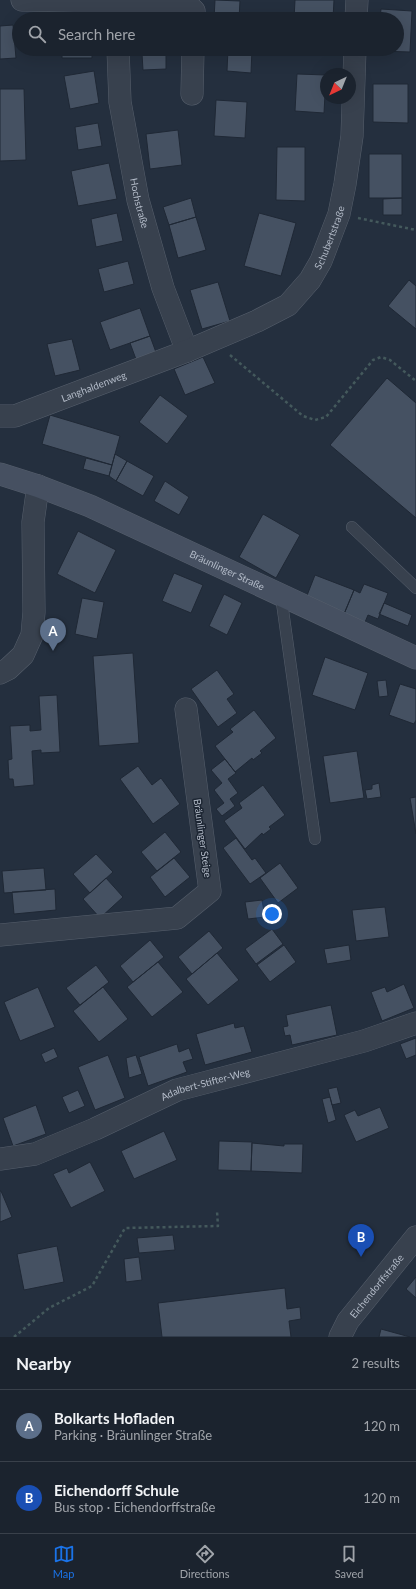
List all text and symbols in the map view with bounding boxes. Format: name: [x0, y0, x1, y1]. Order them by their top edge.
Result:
search box: [12, 12, 404, 56]
icon: search: [26, 23, 48, 45]
text: Search here: [58, 25, 135, 43]
north arrow: [320, 68, 356, 104]
street label: Hochstraße: [128, 177, 152, 229]
street label: Schubertstraße: [311, 205, 346, 272]
street label: Langhaldenweg: [59, 369, 128, 404]
street label: Bräunlinger Straße: [188, 547, 267, 593]
pin: A: [40, 618, 66, 651]
street label: Bräunlinger Steige: [192, 798, 214, 878]
your location: [262, 904, 282, 924]
street label: Adalbert-Stifter-Weg: [159, 1065, 251, 1103]
pin: B: [348, 1224, 374, 1257]
street label: Eichendorffstraße: [347, 1252, 406, 1320]
text: Nearby: [16, 1353, 71, 1374]
text: 2 results: [352, 1355, 400, 1371]
text: Bolkarts Hofladen: [54, 1409, 175, 1427]
text: A: [24, 1418, 34, 1434]
text: 120 m: [363, 1418, 400, 1434]
text: Parking · Bräunlinger Straße: [54, 1427, 212, 1443]
text: Eichendorff Schule: [54, 1481, 179, 1499]
text: B: [25, 1490, 33, 1506]
text: 120 m: [363, 1490, 400, 1506]
text: Bus stop · Eichendorffstraße: [54, 1499, 215, 1515]
tab: Map: [53, 1543, 75, 1580]
tab: Directions: [180, 1543, 229, 1580]
tab: Saved: [335, 1543, 363, 1580]

